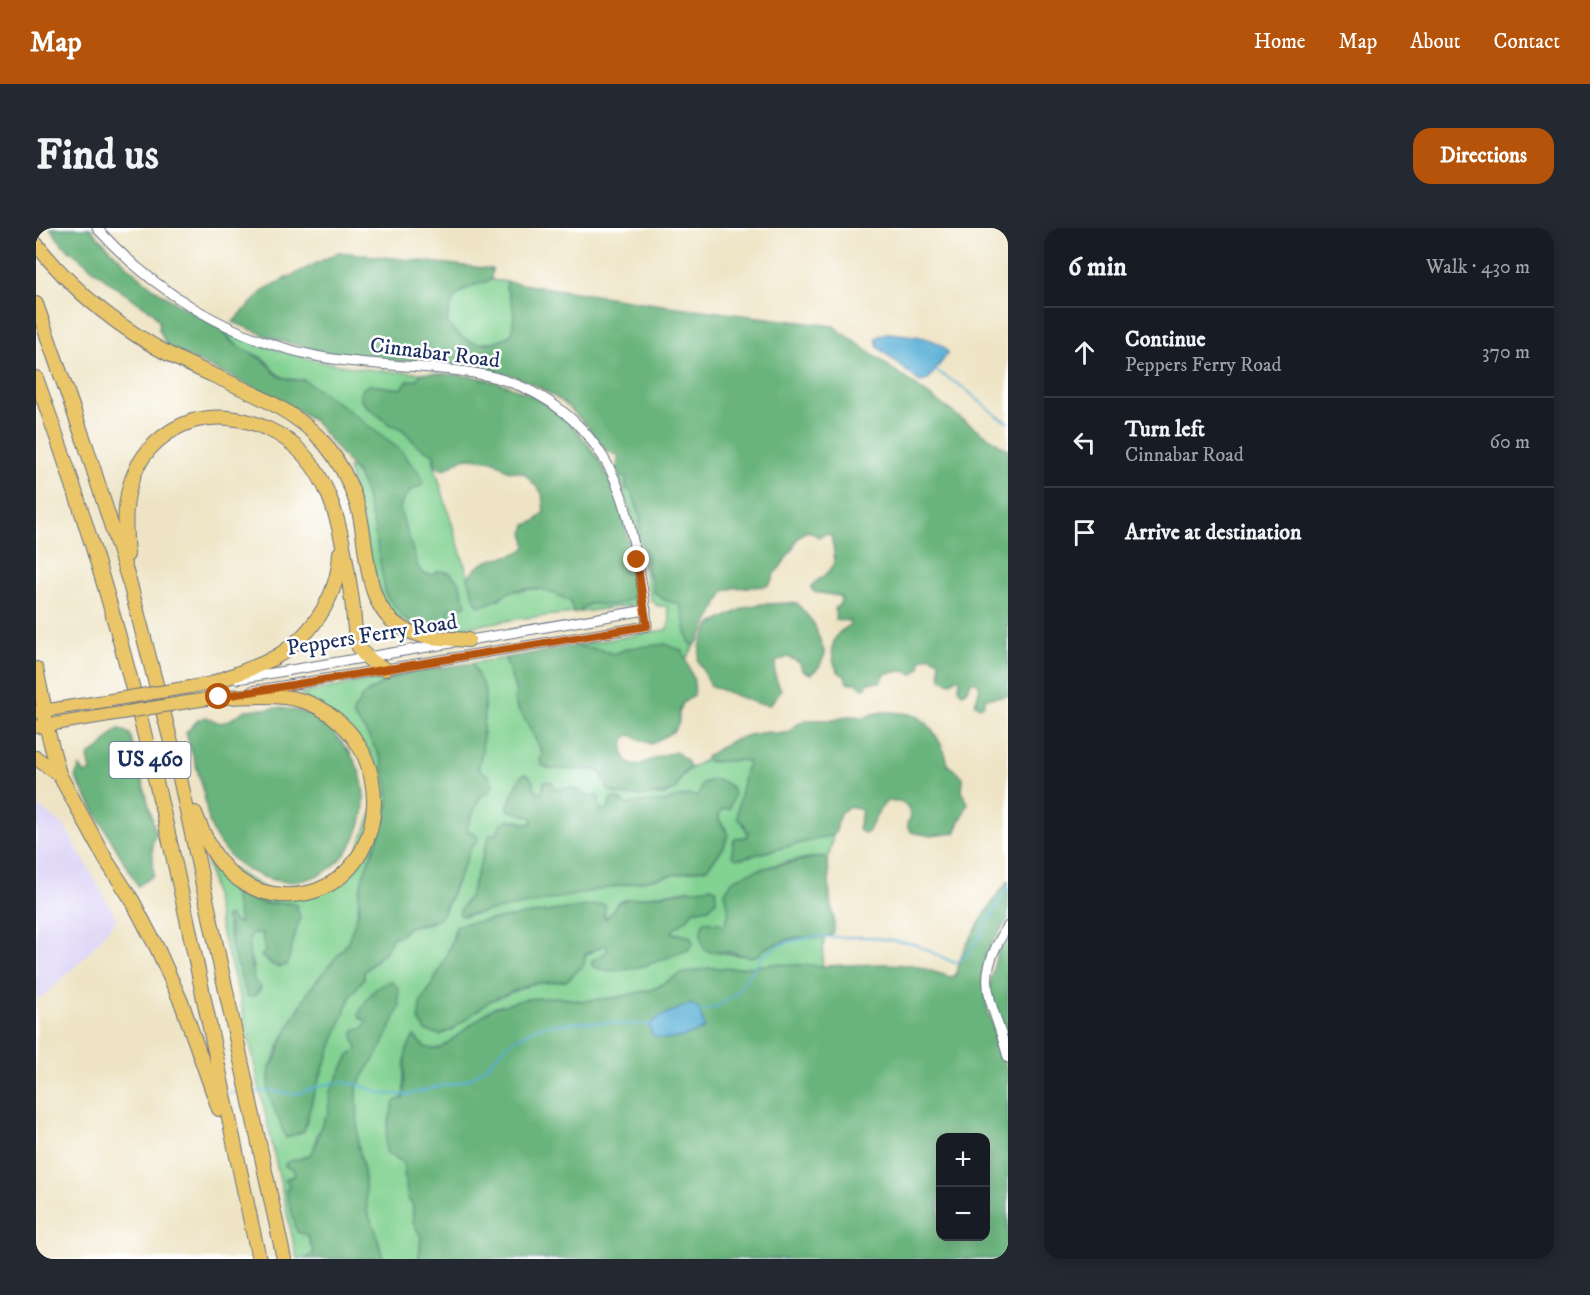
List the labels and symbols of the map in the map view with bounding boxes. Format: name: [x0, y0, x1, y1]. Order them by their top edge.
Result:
street label: Cinnabar Road: [369, 332, 501, 374]
route end: [623, 546, 649, 572]
street label: Peppers Ferry Road: [285, 608, 459, 662]
route start: [205, 683, 231, 709]
road number: US 460: [110, 742, 190, 778]

